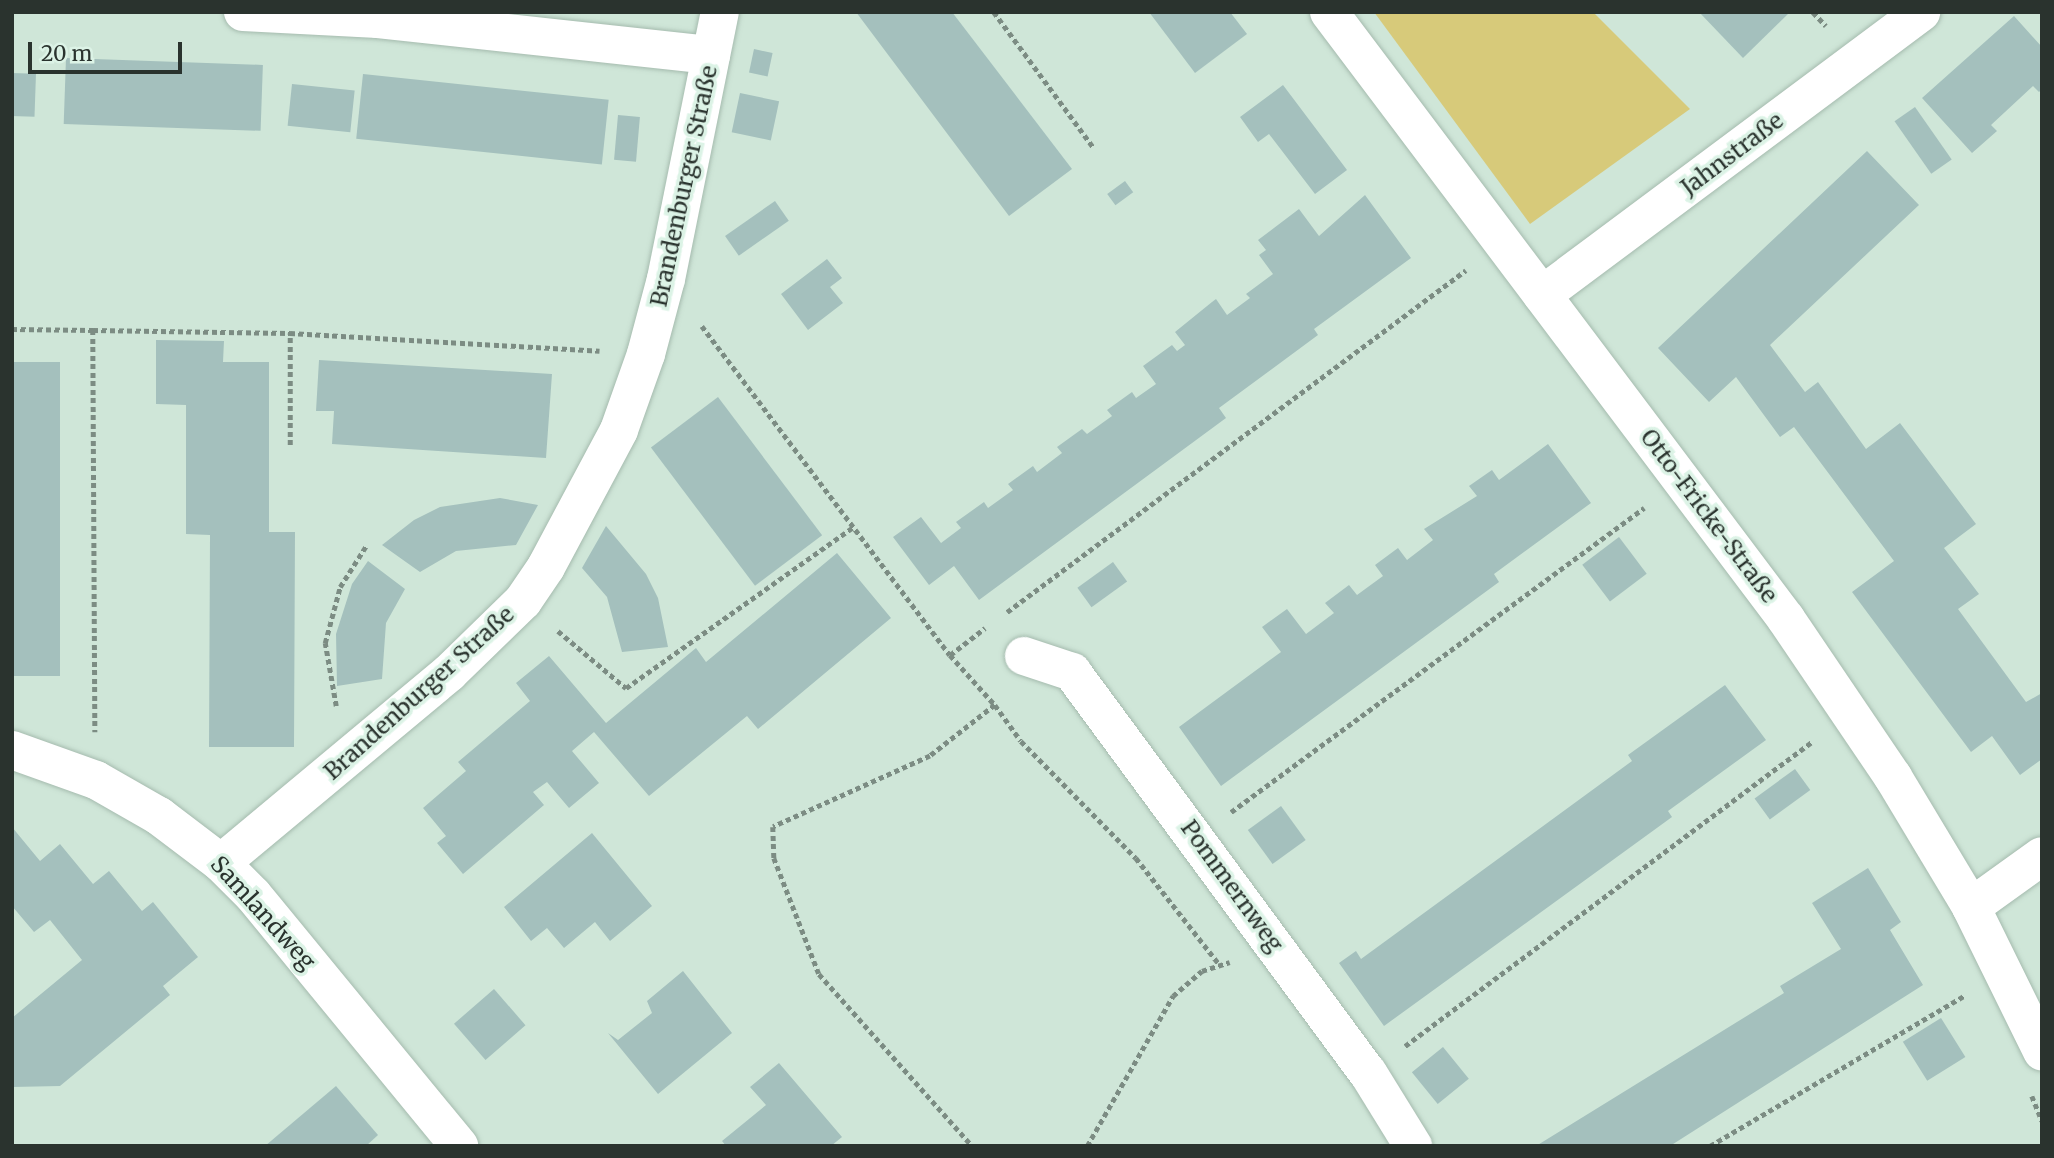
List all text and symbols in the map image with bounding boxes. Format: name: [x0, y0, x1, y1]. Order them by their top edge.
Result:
scale bar: [32, 28, 186, 72]
text: 20 m: [41, 40, 92, 67]
street label: Brandenburger Straße: [645, 63, 723, 309]
street label: Jahnstraße: [1675, 107, 1789, 201]
street label: Otto-Fricke-Straße: [1635, 424, 1783, 608]
street label: Brandenburger Straße: [318, 601, 520, 785]
street label: Pommernweg: [1175, 815, 1289, 957]
street label: Samlandweg: [205, 851, 321, 975]

